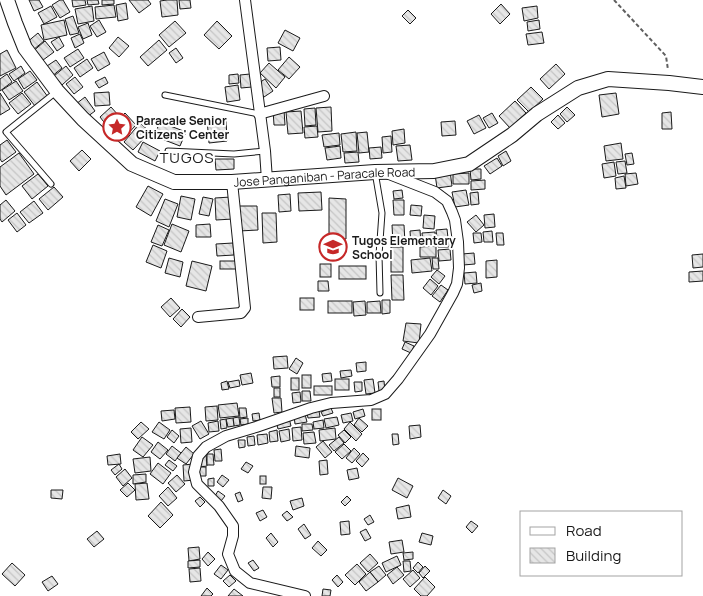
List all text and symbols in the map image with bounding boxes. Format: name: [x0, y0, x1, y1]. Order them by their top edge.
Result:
place icon: Paracale Senior Citizens' Center: [102, 112, 132, 142]
place label: Paracale Senior Citizens' Center: [136, 112, 230, 143]
district label: TUGOS: [159, 147, 215, 168]
street label: Jose Panganiban - Paracale Road: [233, 163, 416, 190]
school or university icon: Tugos Elementary School: [318, 232, 348, 262]
place label: Tugos Elementary School: [352, 232, 456, 263]
legend: [520, 511, 683, 576]
text: Road: [566, 520, 602, 541]
text: Building: [566, 545, 621, 566]

